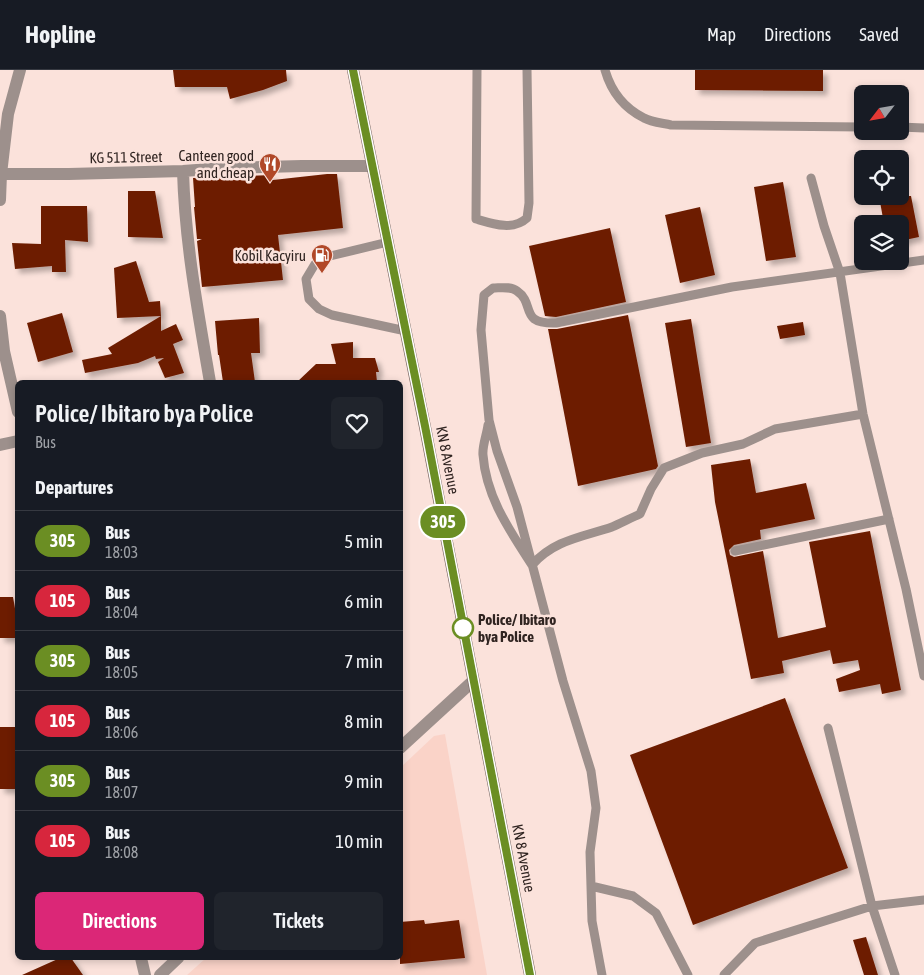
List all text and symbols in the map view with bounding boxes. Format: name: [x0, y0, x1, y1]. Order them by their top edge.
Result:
text: Hopline: [25, 21, 96, 48]
text: Map: [707, 24, 736, 45]
text: Directions: [764, 24, 831, 45]
text: Saved: [859, 24, 899, 45]
north arrow: [854, 85, 909, 140]
map controls: [854, 85, 909, 270]
place label: Canteen good and cheap: [179, 147, 254, 181]
street label: KG 511 Street: [89, 148, 163, 166]
button: locate: [854, 150, 909, 205]
restaurant icon: Canteen good and cheap: [258, 152, 282, 183]
button: layers: [854, 215, 909, 270]
fuel station icon: Kobil Kacyiru: [310, 243, 334, 274]
place label: Kobil Kacyiru: [234, 247, 306, 264]
button: heart: [331, 397, 383, 449]
text: Police/ Ibitaro bya Police: [35, 400, 253, 427]
street label: KN 8 Avenue: [433, 425, 463, 496]
text: Bus: [35, 433, 56, 451]
text: Departures: [35, 476, 113, 498]
line badge: 305: [414, 506, 472, 538]
text: 305: [430, 511, 456, 532]
text: Bus: [105, 521, 130, 543]
text: 305: [50, 530, 75, 551]
text: 5 min: [344, 530, 383, 552]
text: 18:03: [105, 543, 138, 561]
text: Bus: [105, 581, 130, 603]
text: 105: [50, 590, 75, 611]
text: 6 min: [344, 590, 383, 612]
text: 18:04: [105, 603, 138, 621]
place label: Police/ Ibitaro bya Police: [478, 611, 556, 645]
marker: Police/ Ibitaro bya Police: [452, 617, 474, 639]
text: Bus: [105, 641, 130, 663]
text: 305: [50, 650, 75, 671]
text: 7 min: [344, 650, 383, 672]
text: 18:05: [105, 663, 138, 681]
text: Bus: [105, 701, 130, 723]
text: 105: [50, 710, 75, 731]
text: 8 min: [344, 710, 383, 732]
text: 18:06: [105, 723, 138, 741]
text: Bus: [105, 761, 130, 783]
text: 305: [50, 770, 75, 791]
text: 9 min: [344, 770, 383, 792]
text: 18:07: [105, 783, 138, 801]
text: Bus: [105, 821, 130, 843]
street label: KN 8 Avenue: [509, 823, 539, 894]
text: 105: [50, 830, 75, 851]
text: 10 min: [335, 830, 383, 852]
text: 18:08: [105, 843, 138, 861]
button: Directions: [35, 892, 204, 950]
button: Tickets: [214, 892, 383, 950]

